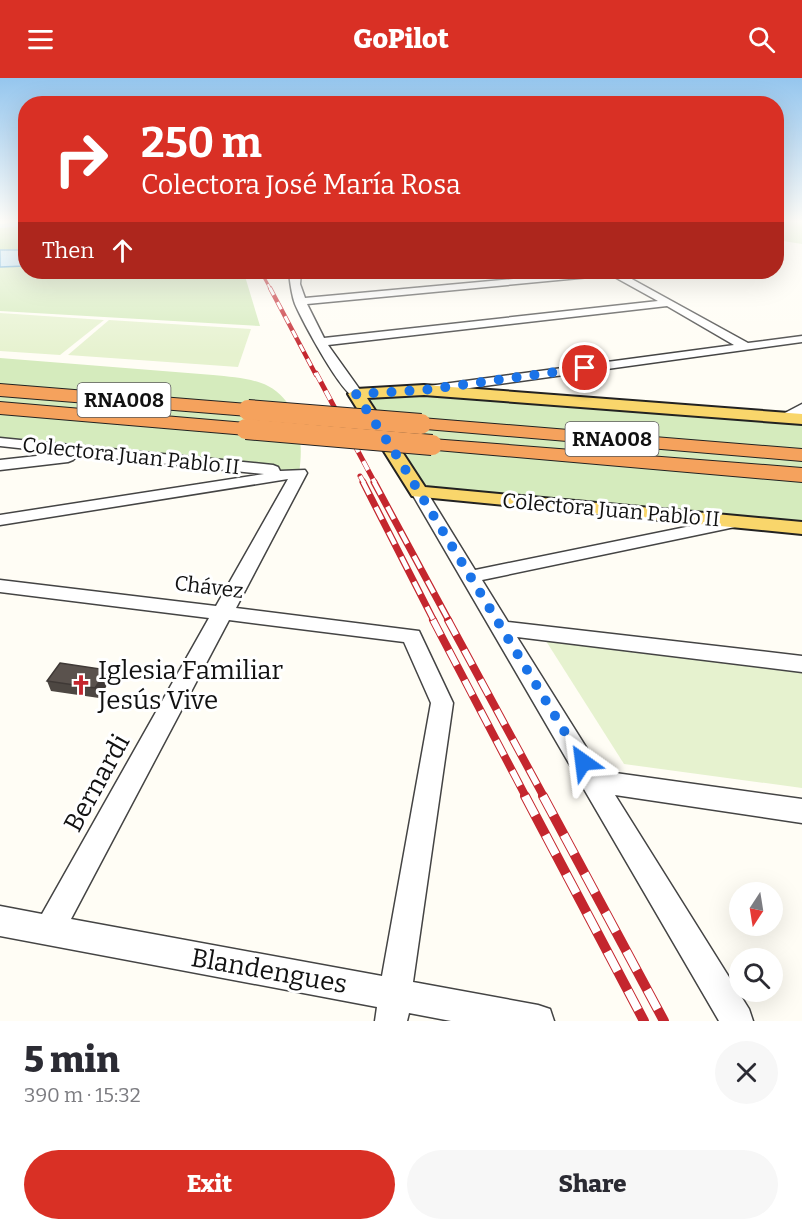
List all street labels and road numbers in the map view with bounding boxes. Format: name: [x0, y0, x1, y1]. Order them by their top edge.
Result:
road number: RNA008: [78, 383, 170, 417]
road number: RNA008: [566, 422, 658, 456]
street label: Colectora Juan Pablo II: [21, 432, 241, 480]
street label: Colectora Juan Pablo II: [501, 488, 721, 532]
street label: Chávez: [173, 570, 245, 604]
street label: Bernardi: [58, 729, 137, 837]
street label: Blandengues: [189, 942, 349, 1000]

